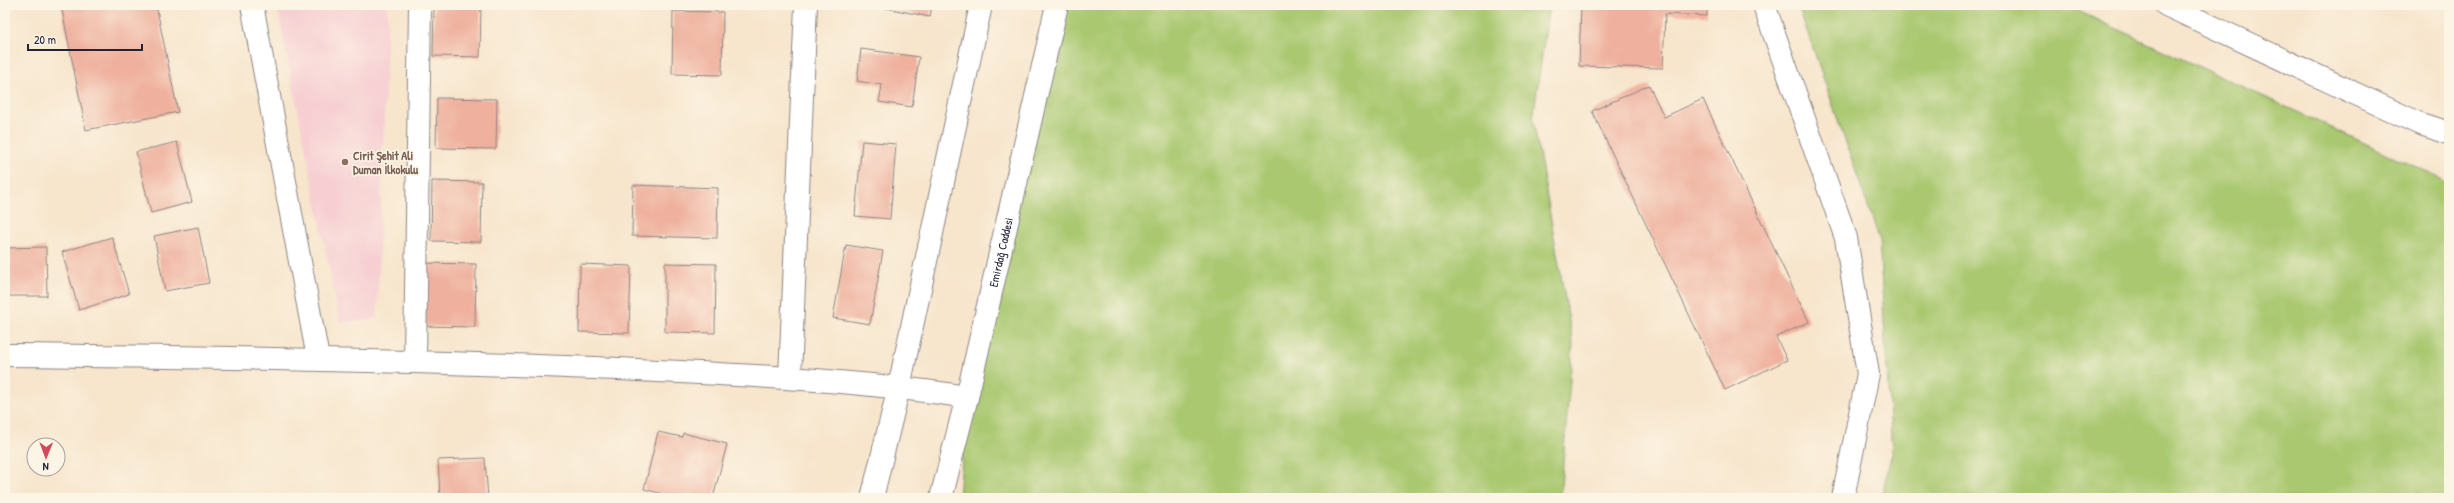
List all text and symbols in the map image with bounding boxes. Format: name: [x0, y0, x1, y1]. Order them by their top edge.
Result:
scale bar: [28, 26, 142, 52]
text: 20 m: [34, 31, 56, 48]
place label: Cirit Şehit Ali Duman İlkokulu: [353, 147, 418, 178]
marker: Cirit Şehit Ali Duman İlkokulu: [340, 157, 350, 167]
street label: Emirdağ Caddesi: [984, 216, 1017, 289]
north arrow: [26, 437, 66, 477]
text: N: [43, 460, 49, 474]

